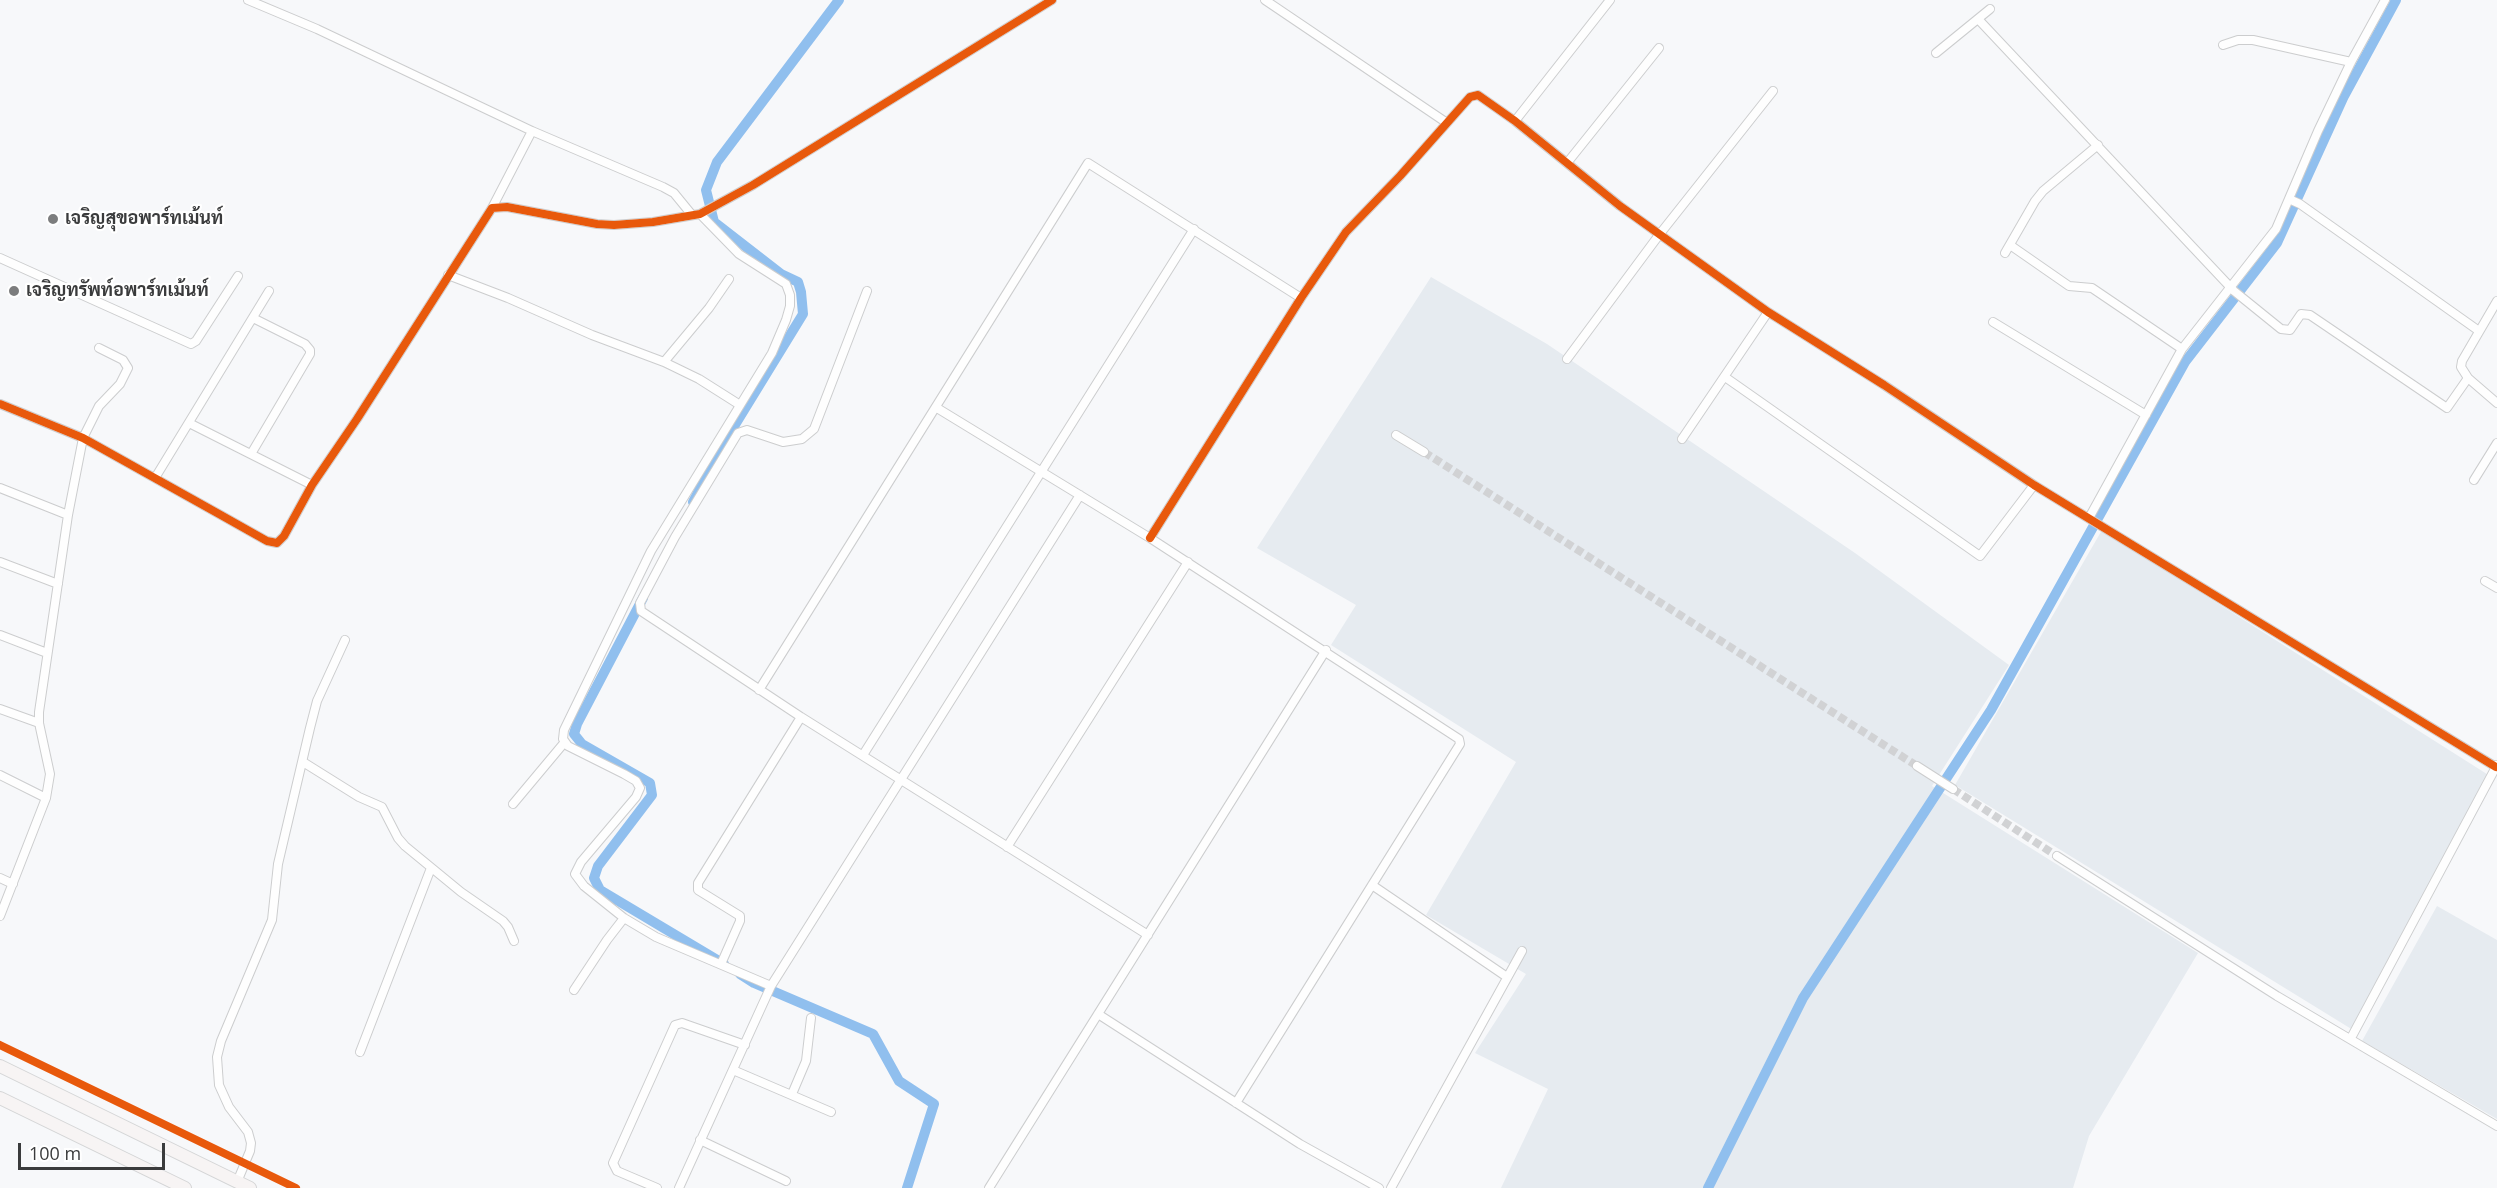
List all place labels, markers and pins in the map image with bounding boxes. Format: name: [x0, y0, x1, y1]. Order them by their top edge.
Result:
place label: เจริญสุขอพาร์ทเม้นท์: [65, 208, 223, 230]
marker: เจริญสุขอพาร์ทเม้นท์: [46, 212, 60, 226]
place label: เจริญทรัพท์อพาร์ทเม้นท์: [26, 280, 209, 302]
marker: เจริญทรัพท์อพาร์ทเม้นท์: [7, 284, 21, 298]

